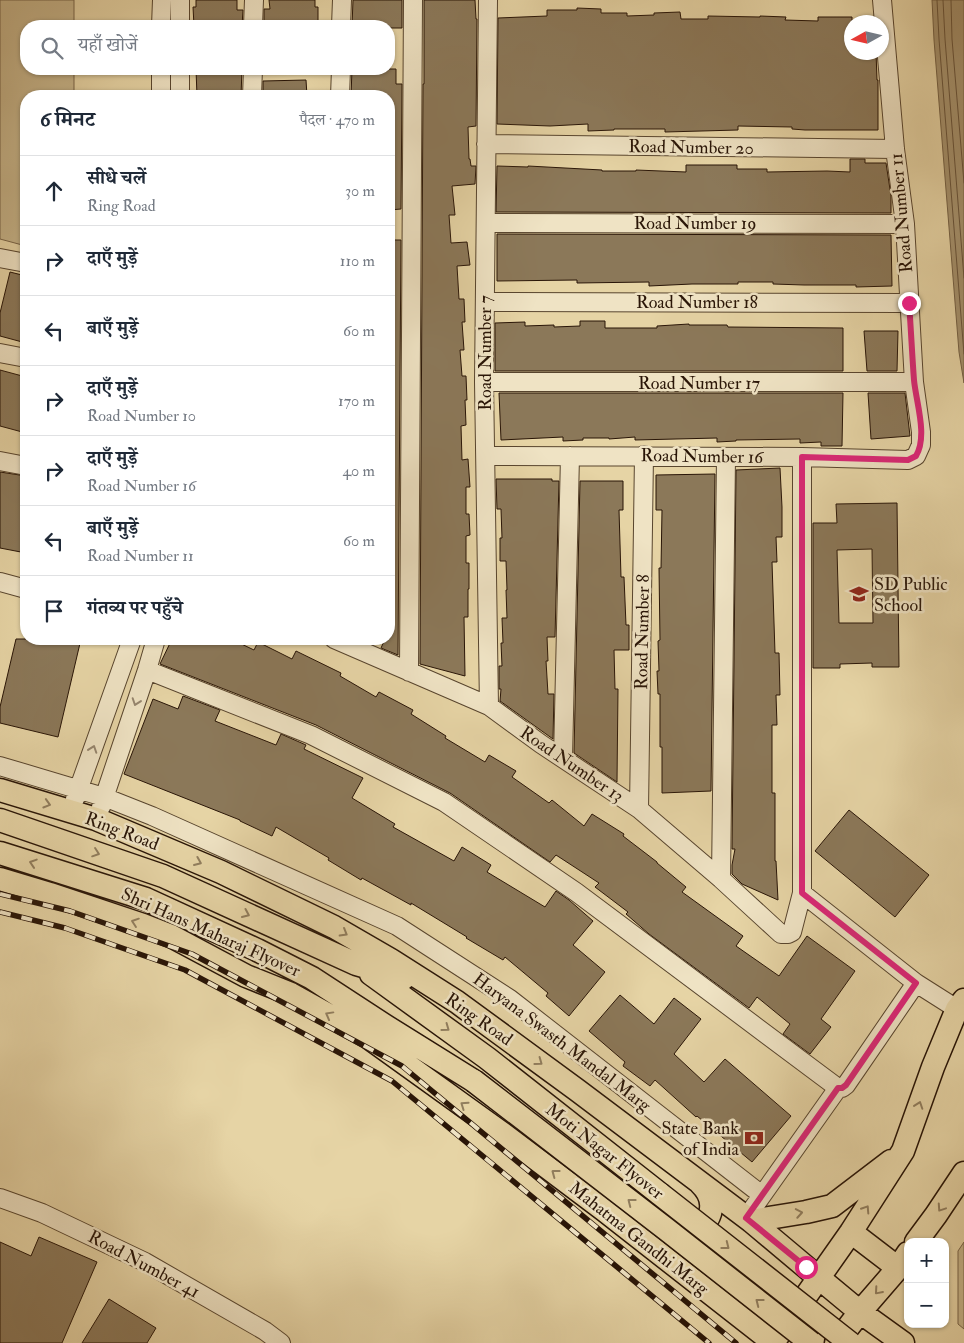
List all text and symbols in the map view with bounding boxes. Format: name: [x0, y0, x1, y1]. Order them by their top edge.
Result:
north arrow: [844, 15, 889, 60]
search box: [20, 20, 395, 75]
text: यहाँ खोजें: [78, 33, 138, 57]
icon: search: [38, 34, 66, 62]
text: 6 मिनट: [40, 106, 95, 133]
text: पैदल · 470 m: [299, 110, 375, 130]
street label: Road Number 20: [628, 135, 754, 160]
street label: Road Number 11: [885, 152, 918, 274]
text: सीधे चलें: [87, 166, 146, 190]
icon: ahead: [40, 177, 68, 205]
text: 30 m: [345, 181, 375, 201]
text: Ring Road: [87, 196, 156, 216]
street label: Road Number 19: [634, 212, 756, 235]
text: दाएँ मुड़ें: [87, 246, 138, 270]
icon: right: [40, 247, 68, 275]
text: 110 m: [340, 251, 375, 271]
street label: Road Number 18: [636, 291, 758, 314]
route end: [898, 292, 921, 315]
street label: Road Number 7: [474, 295, 497, 411]
text: बाएँ मुड़ें: [87, 316, 138, 340]
icon: left: [40, 317, 68, 345]
text: 60 m: [343, 321, 375, 341]
street label: Road Number 17: [638, 372, 760, 395]
text: दाएँ मुड़ें: [87, 376, 138, 400]
icon: right: [40, 387, 68, 415]
text: 170 m: [338, 391, 375, 411]
text: Road Number 10: [87, 406, 196, 426]
street label: Road Number 16: [641, 444, 764, 469]
text: दाएँ मुड़ें: [87, 446, 138, 470]
icon: right: [40, 457, 68, 485]
text: 40 m: [342, 461, 375, 481]
text: Road Number 16: [87, 476, 196, 496]
text: बाएँ मुड़ें: [87, 516, 138, 540]
icon: left: [40, 527, 68, 555]
text: 60 m: [343, 531, 375, 551]
text: Road Number 11: [87, 546, 194, 566]
place label: SD Public School: [874, 573, 948, 617]
street label: Road Number 8: [630, 574, 655, 690]
school or university icon: SD Public School: [848, 583, 870, 605]
text: गंतव्य पर पहुँचे: [87, 596, 183, 620]
icon: arrive: [40, 597, 68, 625]
one-way arrow: [132, 697, 142, 706]
street label: Road Number 13: [515, 721, 628, 808]
one-way arrow: [87, 745, 97, 754]
one-way arrow: [42, 799, 50, 809]
street label: Ring Road: [82, 807, 162, 856]
one-way arrow: [91, 847, 99, 857]
one-way arrow: [193, 856, 202, 866]
one-way arrow: [29, 859, 37, 869]
street label: Shri Hans Maharaj Flyover: [118, 883, 304, 982]
one-way arrow: [241, 908, 250, 918]
one-way arrow: [132, 918, 140, 928]
one-way arrow: [339, 927, 348, 937]
street label: Haryana Swasth Mandal Marg: [468, 968, 656, 1118]
street label: Ring Road: [440, 988, 517, 1051]
one-way arrow: [325, 1011, 334, 1021]
one-way arrow: [440, 1022, 450, 1031]
one-way arrow: [533, 1056, 543, 1065]
street label: Moti Nagar Flyover: [541, 1098, 669, 1205]
one-way arrow: [460, 1102, 470, 1111]
one-way arrow: [913, 1102, 923, 1110]
place label: State Bank of India: [662, 1117, 740, 1161]
bank icon: State Bank of India: [743, 1127, 765, 1149]
one-way arrow: [552, 1171, 561, 1179]
street label: Mahatma Gandhi Marg: [564, 1177, 714, 1301]
one-way arrow: [627, 1199, 637, 1208]
one-way arrow: [938, 1202, 947, 1212]
one-way arrow: [860, 1206, 869, 1215]
one-way arrow: [795, 1209, 804, 1219]
street label: Road Number 41: [84, 1225, 204, 1304]
map controls: [904, 1238, 949, 1328]
button: +: [904, 1238, 949, 1283]
one-way arrow: [720, 1240, 730, 1249]
route start: [795, 1256, 818, 1279]
button: −: [904, 1283, 949, 1328]
one-way arrow: [875, 1285, 884, 1294]
one-way arrow: [755, 1299, 765, 1308]

